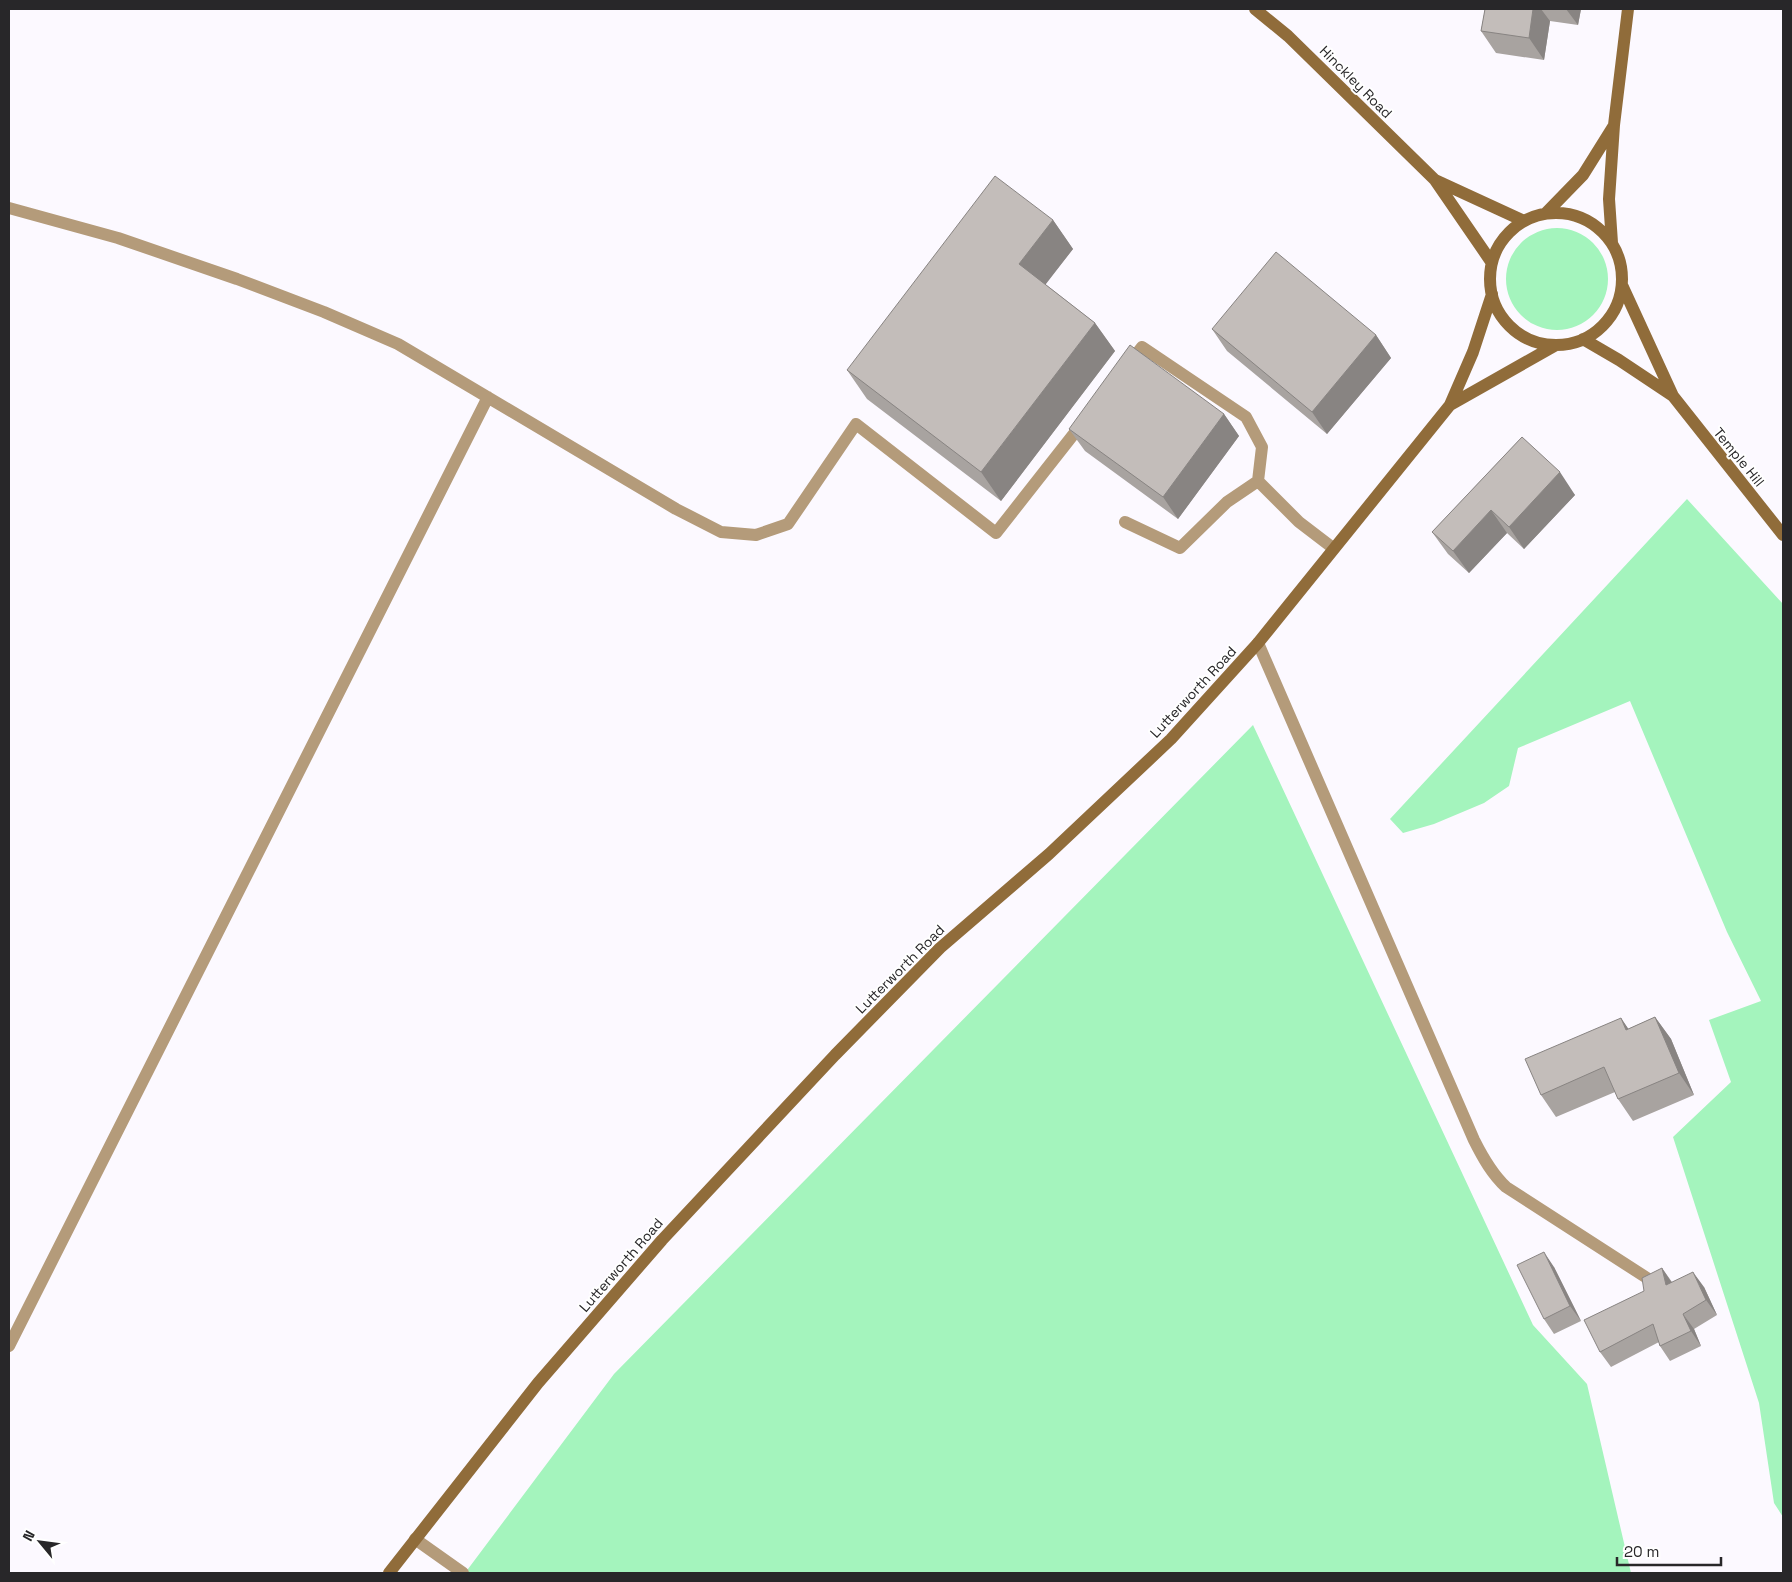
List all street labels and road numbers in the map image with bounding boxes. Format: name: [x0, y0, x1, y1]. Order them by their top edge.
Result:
street label: Hinckley Road: [1316, 42, 1396, 122]
street label: Temple Hill: [1710, 424, 1768, 490]
street label: Lutterworth Road: [1146, 642, 1240, 742]
street label: Lutterworth Road: [852, 921, 948, 1017]
street label: Lutterworth Road: [575, 1214, 667, 1316]

